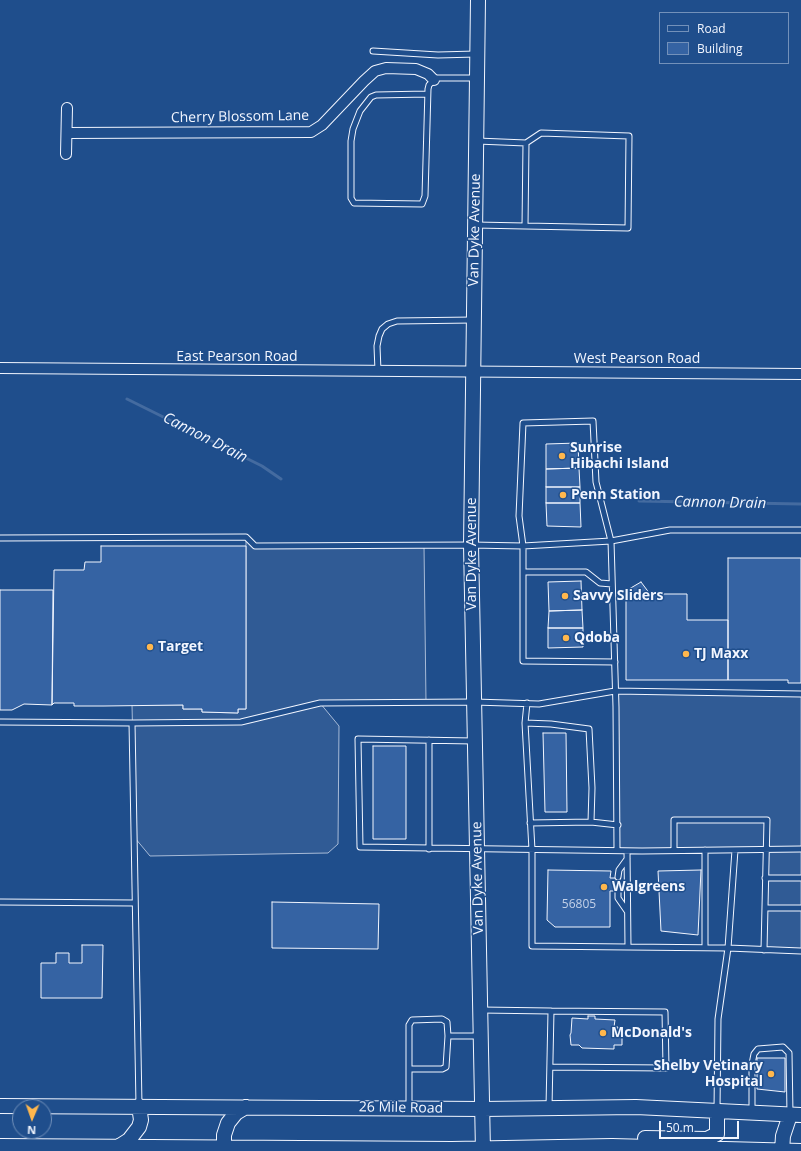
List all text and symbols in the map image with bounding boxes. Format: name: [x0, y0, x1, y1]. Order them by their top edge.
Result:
legend: [659, 12, 789, 64]
text: Road: [697, 20, 726, 37]
text: Building: [697, 40, 742, 57]
street label: Cherry Blossom Lane: [171, 107, 309, 127]
street label: Van Dyke Avenue: [466, 173, 484, 287]
street label: East Pearson Road: [176, 349, 298, 365]
street label: West Pearson Road: [574, 351, 700, 367]
water label: Cannon Drain: [160, 409, 250, 467]
place label: Sunrise Hibachi Island: [570, 440, 669, 472]
marker: Sunrise Hibachi Island: [557, 451, 567, 461]
place label: Penn Station: [571, 487, 661, 503]
marker: Penn Station: [558, 490, 568, 500]
water label: Cannon Drain: [674, 493, 766, 513]
street label: Van Dyke Avenue: [464, 497, 480, 611]
place label: Savvy Sliders: [573, 588, 663, 604]
marker: Savvy Sliders: [560, 591, 570, 601]
place label: Qdoba: [574, 630, 620, 646]
marker: Qdoba: [561, 633, 571, 643]
place label: Target: [158, 639, 203, 655]
marker: Target: [145, 642, 155, 652]
place label: TJ Maxx: [694, 646, 748, 662]
marker: TJ Maxx: [681, 649, 691, 659]
street label: Van Dyke Avenue: [469, 821, 487, 935]
place label: Walgreens: [612, 879, 685, 895]
marker: Walgreens: [599, 882, 609, 892]
house number: 56805: [562, 898, 596, 912]
place label: McDonald's: [611, 1025, 692, 1041]
marker: McDonald's: [598, 1028, 608, 1038]
place label: Shelby Vetinary Hospital: [653, 1058, 763, 1090]
marker: Shelby Vetinary Hospital: [766, 1069, 776, 1079]
north arrow: [12, 1099, 52, 1139]
street label: 26 Mile Road: [359, 1099, 443, 1117]
scale bar: [661, 1113, 741, 1139]
text: 50 m: [666, 1119, 694, 1136]
text: N: [27, 1123, 36, 1138]

